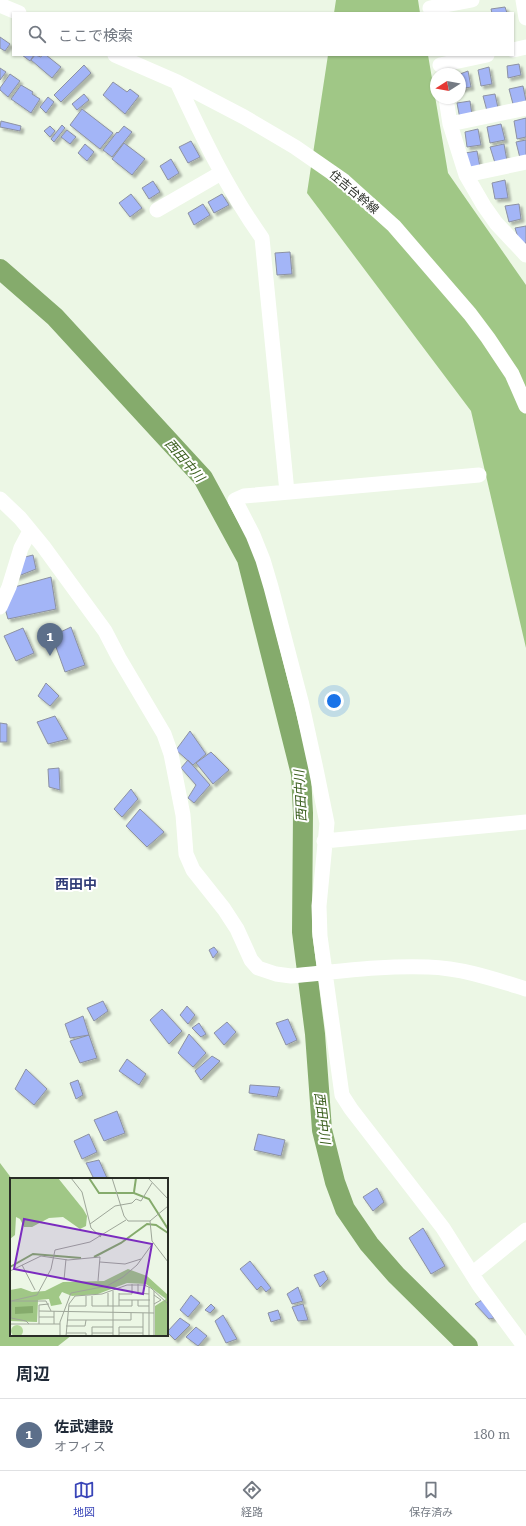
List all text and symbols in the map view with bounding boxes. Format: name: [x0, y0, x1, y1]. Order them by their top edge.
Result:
search box: [12, 12, 514, 56]
icon: search: [26, 23, 48, 45]
text: ここで検索: [58, 27, 133, 45]
north arrow: [430, 68, 466, 104]
street label: 住吉台幹線: [327, 167, 381, 217]
water label: 西田中川: [162, 436, 209, 486]
pin: 1: [37, 623, 63, 656]
your location: [324, 691, 344, 711]
water label: 西田中川: [292, 768, 309, 822]
district label: 西田中: [55, 876, 97, 892]
water label: 西田中川: [312, 1091, 333, 1147]
inset map: [10, 1178, 168, 1336]
text: 周辺: [16, 1364, 50, 1384]
text: 佐武建設: [54, 1418, 114, 1436]
text: 1: [25, 1427, 33, 1442]
text: 180 m: [473, 1427, 510, 1442]
text: オフィス: [54, 1439, 106, 1454]
tab: 地図: [73, 1479, 95, 1519]
tab: 経路: [241, 1479, 263, 1519]
tab: 保存済み: [409, 1479, 453, 1519]

